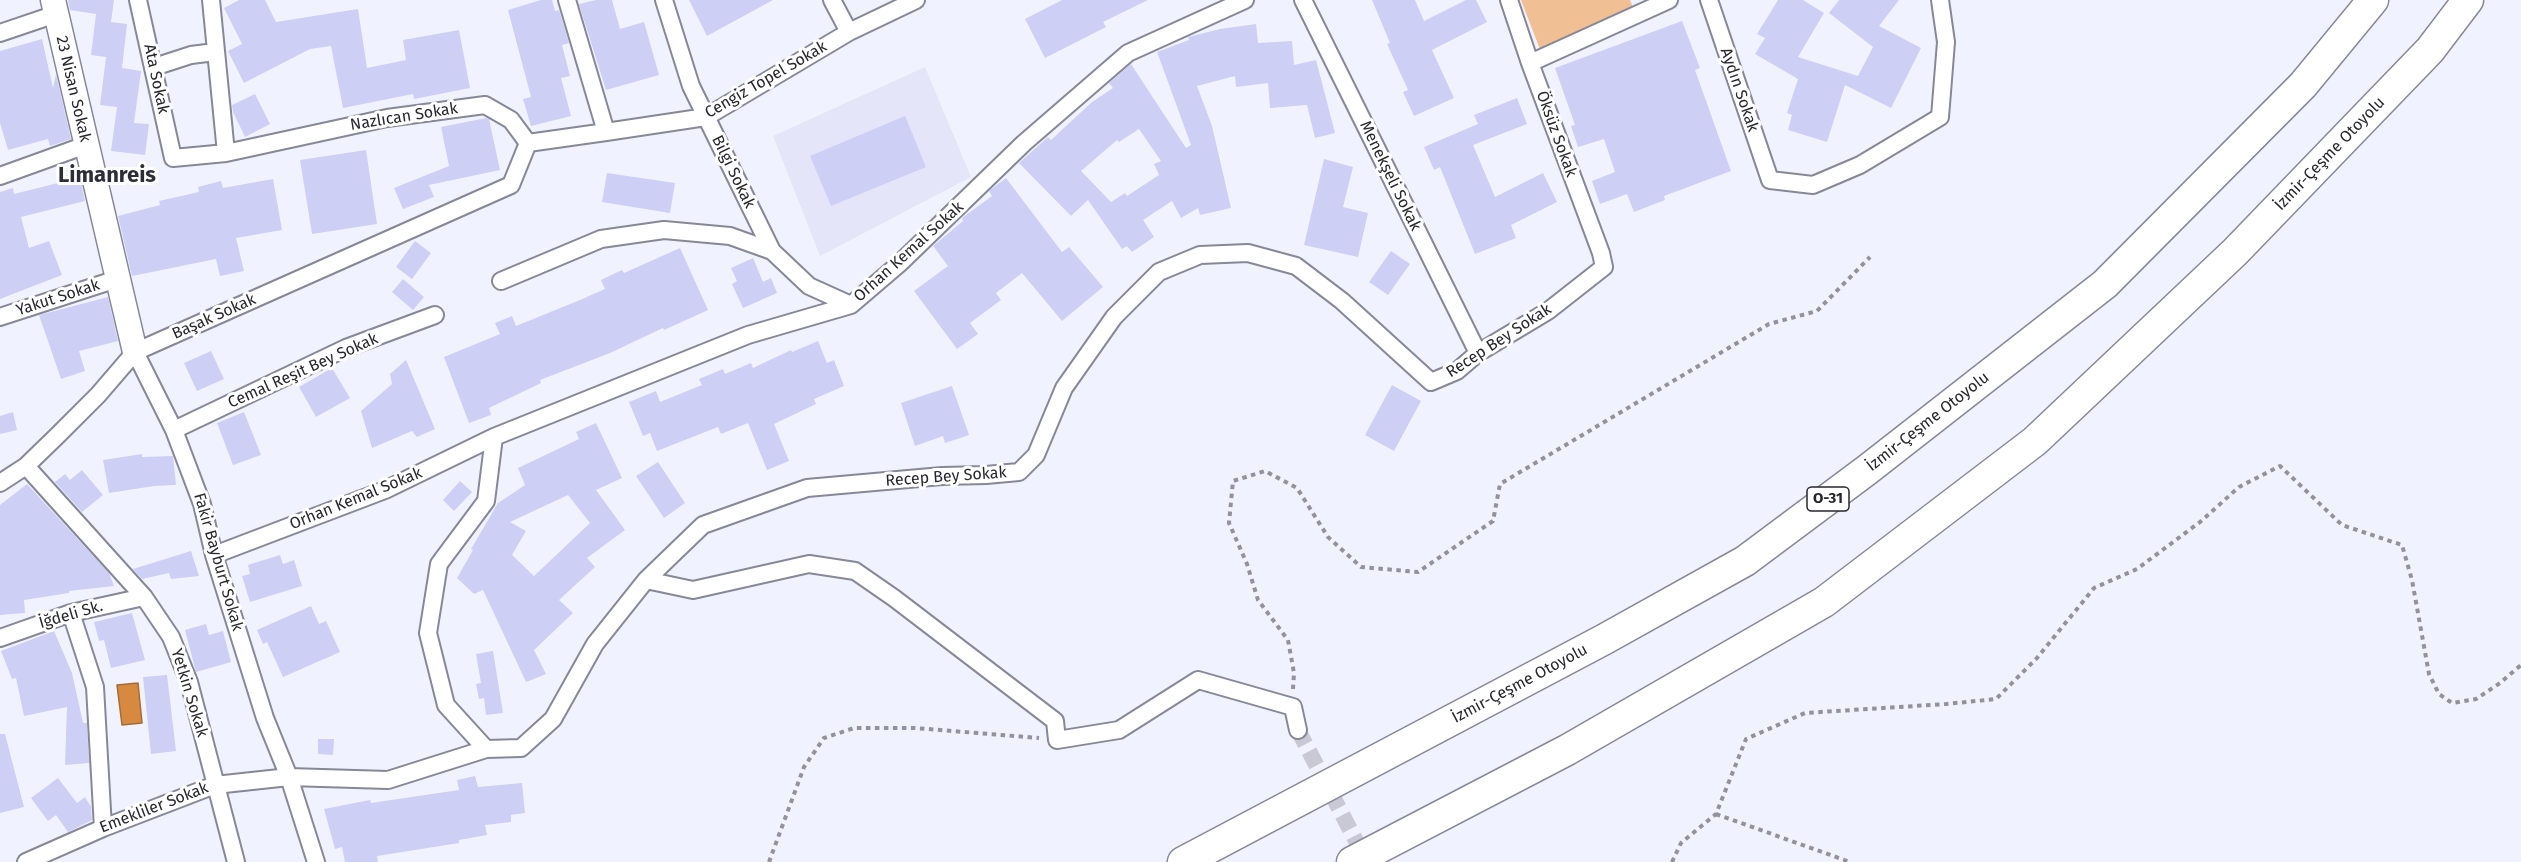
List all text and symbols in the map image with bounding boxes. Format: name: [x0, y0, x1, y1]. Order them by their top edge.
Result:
street label: 23 Nisan Sokak: [51, 34, 95, 144]
street label: Cengiz Topel Sokak: [702, 37, 830, 123]
street label: Ata Sokak: [139, 42, 173, 116]
street label: Aydın Sokak: [1716, 45, 1762, 135]
street label: Öksüz Sokak: [1532, 88, 1580, 180]
street label: İzmir-Çeşme Otoyolu: [2271, 93, 2389, 215]
street label: Nazlıcan Sokak: [349, 99, 459, 135]
street label: Menekşeli Sokak: [1355, 118, 1425, 234]
street label: Bilgi Sokak: [707, 132, 759, 212]
district label: Limanreis: [58, 163, 156, 189]
street label: Orhan Kemal Sokak: [850, 198, 968, 306]
street label: Yakut Sokak: [14, 275, 102, 321]
street label: Başak Sokak: [169, 290, 259, 344]
street label: Recep Bey Sokak: [1443, 300, 1555, 382]
street label: Cemal Reşit Bey Sokak: [225, 329, 381, 413]
street label: İzmir-Çeşme Otoyolu: [1863, 368, 1993, 476]
street label: Recep Bey Sokak: [885, 463, 1007, 491]
street label: Orhan Kemal Sokak: [287, 464, 425, 534]
road number: O-31: [1807, 487, 1849, 511]
street label: Fakir Bayburt Sokak: [189, 491, 247, 633]
street label: İğdeli Sk.: [37, 597, 105, 633]
street label: İzmir-Çeşme Otoyolu: [1449, 640, 1591, 728]
street label: Yetkin Sokak: [166, 646, 212, 740]
street label: Emekliler Sokak: [97, 778, 211, 838]

